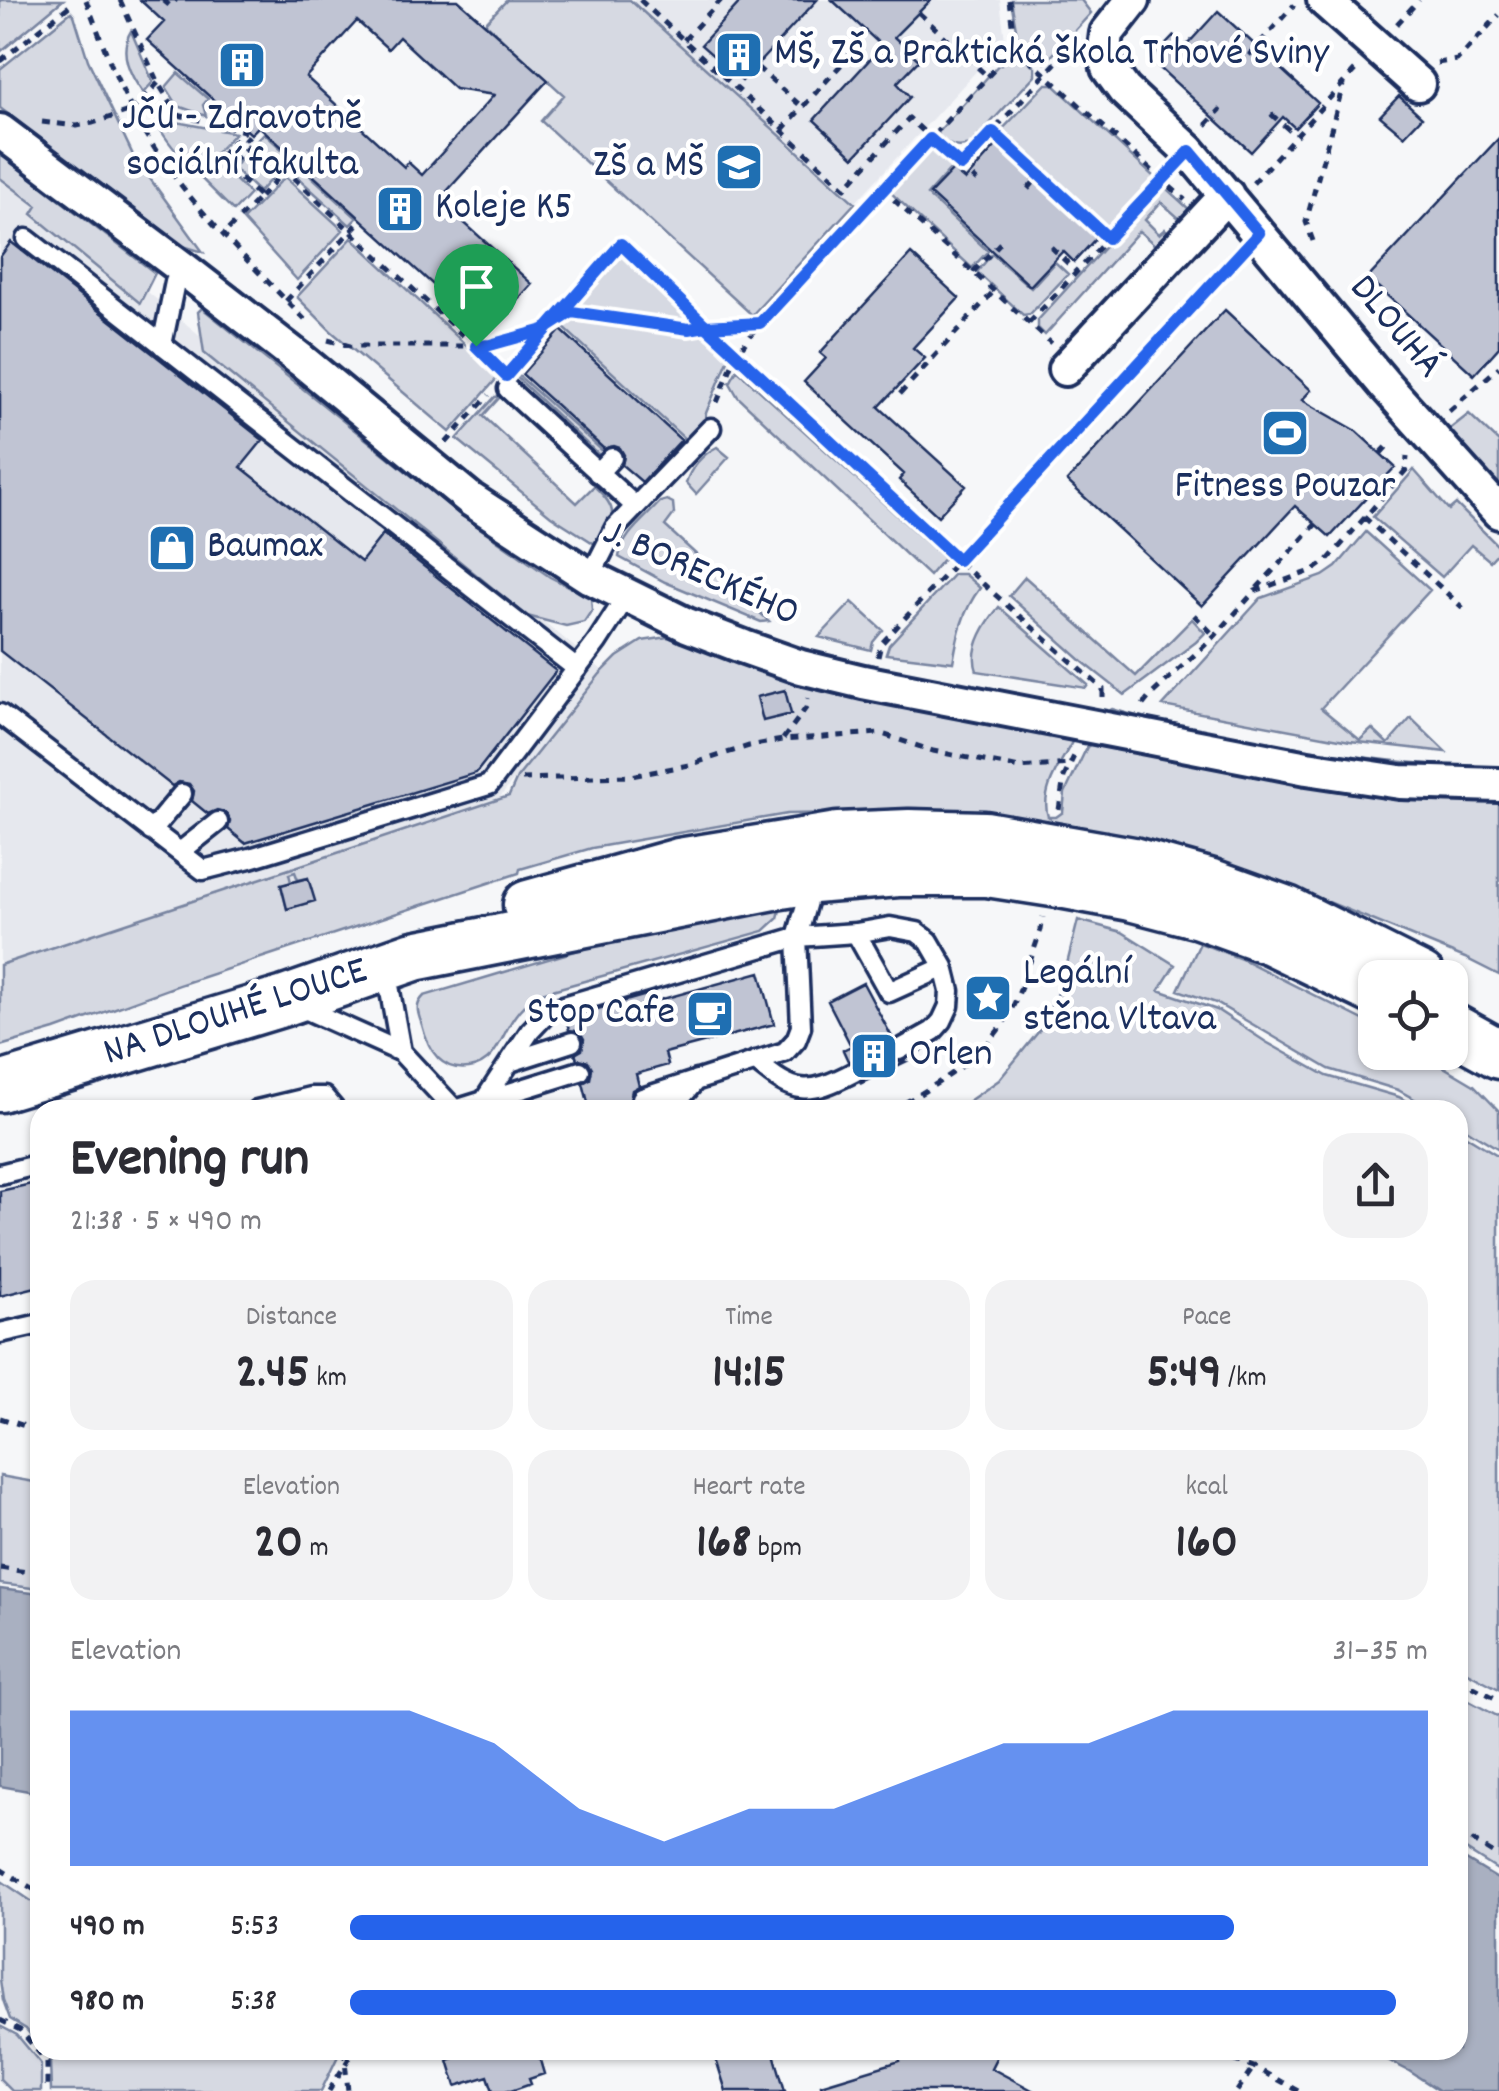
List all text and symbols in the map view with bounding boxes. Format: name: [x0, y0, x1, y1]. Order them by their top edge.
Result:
place label: MŠ, ZŠ a Praktická škola Trhové Sviny: [774, 27, 1330, 84]
building icon: MŠ, ZŠ a Praktická škola Trhové Sviny: [713, 29, 765, 81]
building icon: JČU - Zdravotně sociální fakulta: [216, 39, 268, 91]
place label: JČU - Zdravotně sociální fakulta: [122, 92, 362, 195]
place label: ZŠ a MŠ: [593, 139, 704, 196]
school or university icon: ZŠ a MŠ: [713, 141, 765, 193]
place label: Koleje K5: [435, 181, 573, 238]
building icon: Koleje K5: [374, 183, 426, 235]
pin: [434, 244, 519, 347]
icon: arrive: [449, 259, 504, 314]
street label: DLOUHÁ: [1333, 264, 1455, 392]
sports icon: Fitness Pouzar: [1259, 407, 1311, 459]
place label: Fitness Pouzar: [1175, 460, 1396, 517]
street label: J. BORECKÉHO: [593, 506, 807, 644]
place label: Baumax: [207, 520, 323, 577]
shop icon: Baumax: [146, 522, 198, 574]
street label: NA DLOUHÉ LOUCE: [97, 945, 375, 1083]
place label: Legální stěna Vltava: [1023, 947, 1217, 1050]
map controls: [1358, 960, 1468, 1070]
button: locate: [1358, 960, 1468, 1070]
place icon: Legální stěna Vltava: [962, 972, 1014, 1024]
place label: Stop Cafe: [527, 986, 675, 1043]
cafe icon: Stop Cafe: [684, 988, 736, 1040]
place label: Orlen: [909, 1028, 992, 1085]
building icon: Orlen: [848, 1030, 900, 1082]
text: Evening run: [70, 1123, 309, 1202]
button: share: [1323, 1133, 1428, 1238]
text: 21:38 · 5 × 490 m: [70, 1200, 262, 1246]
text: Distance: [246, 1299, 337, 1339]
text: Time: [725, 1299, 773, 1339]
text: Pace: [1182, 1299, 1231, 1339]
text: 2.45: [236, 1339, 310, 1411]
text: 14:15: [712, 1339, 786, 1411]
text: 5:49: [1147, 1339, 1222, 1411]
text: km: [310, 1360, 347, 1400]
text: /km: [1222, 1360, 1267, 1400]
text: Elevation: [243, 1469, 340, 1509]
text: Heart rate: [692, 1469, 806, 1509]
text: kcal: [1185, 1469, 1228, 1509]
text: 20: [254, 1509, 303, 1581]
text: 168: [696, 1509, 751, 1581]
text: 160: [1175, 1509, 1238, 1581]
text: m: [303, 1530, 329, 1570]
text: bpm: [751, 1530, 802, 1570]
text: Elevation: [70, 1630, 181, 1676]
text: 31–35 m: [1333, 1630, 1428, 1676]
text: 490 m: [70, 1905, 145, 1951]
text: 5:53: [230, 1905, 279, 1951]
text: 980 m: [70, 1980, 144, 2026]
text: 5:38: [230, 1980, 277, 2026]

